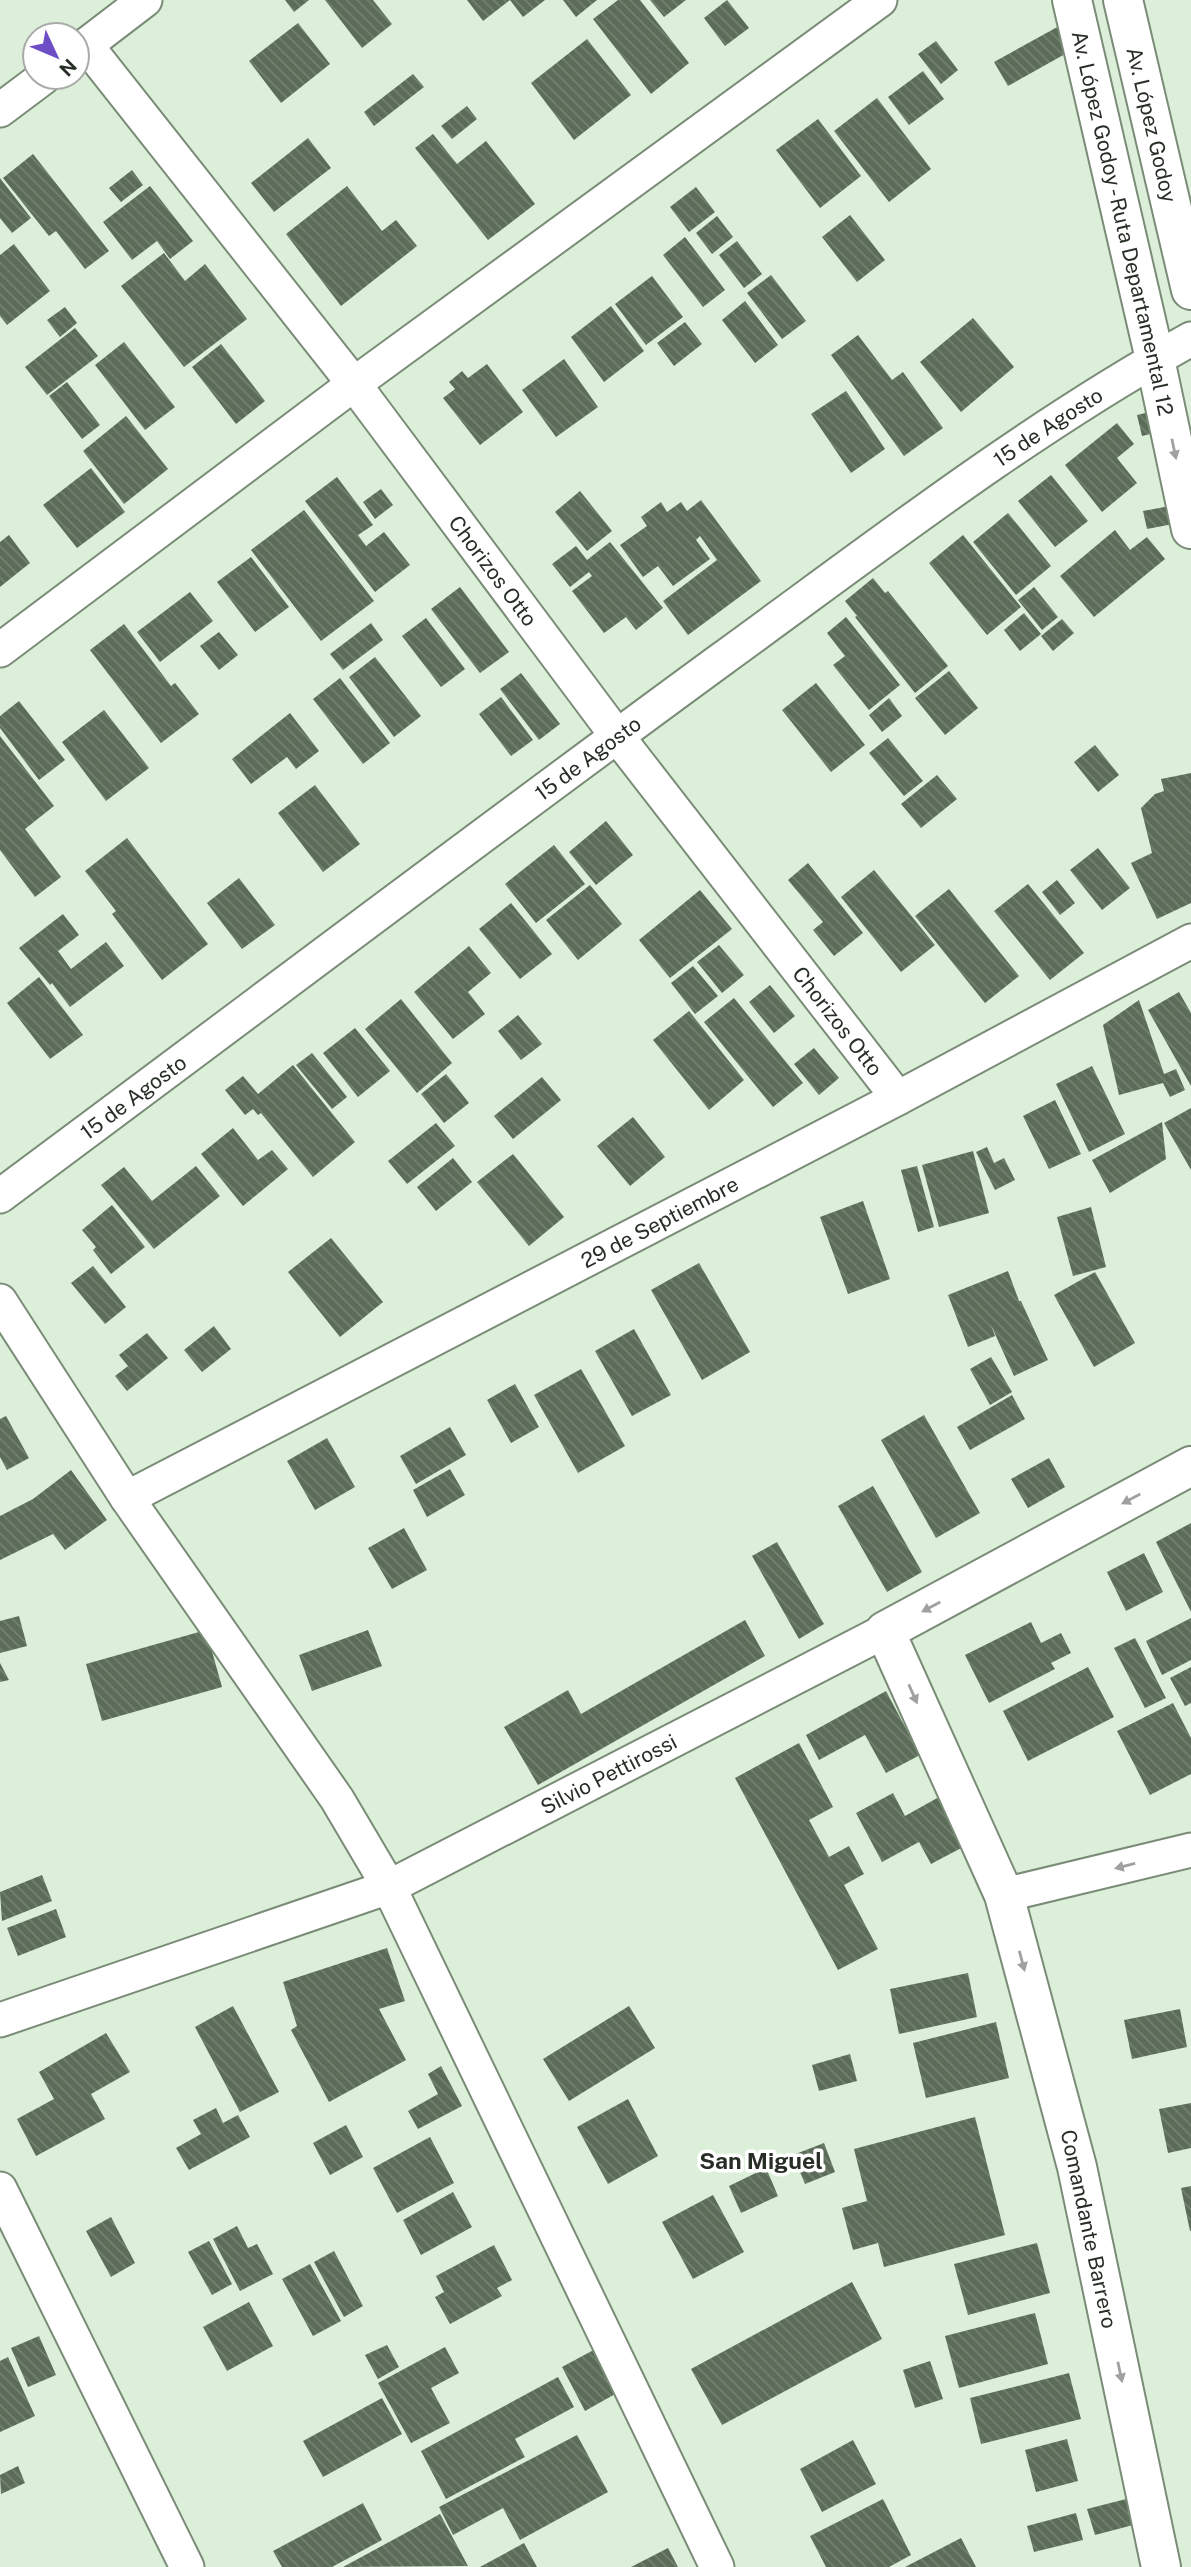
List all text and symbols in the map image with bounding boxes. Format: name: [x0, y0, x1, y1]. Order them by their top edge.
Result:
north arrow: [21, 21, 91, 91]
street label: Av. López Godoy - Ruta Departamental 12: [1067, 28, 1179, 418]
street label: Av. López Godoy: [1122, 45, 1183, 205]
text: N: [55, 55, 81, 81]
street label: 15 de Agosto: [988, 382, 1107, 472]
one-way arrow: [1169, 438, 1180, 460]
street label: Chorizos Otto: [444, 510, 543, 631]
street label: 15 de Agosto: [530, 711, 646, 805]
street label: Chorizos Otto: [788, 961, 888, 1080]
street label: 15 de Agosto: [75, 1049, 191, 1144]
street label: 29 de Septiembre: [577, 1171, 743, 1273]
one-way arrow: [1121, 1493, 1141, 1504]
one-way arrow: [921, 1601, 941, 1612]
one-way arrow: [908, 1683, 919, 1704]
street label: Silvio Pettirossi: [536, 1728, 681, 1819]
one-way arrow: [1114, 1860, 1136, 1871]
one-way arrow: [1017, 1950, 1028, 1972]
street label: Comandante Barrero: [1056, 2127, 1122, 2331]
district label: San Miguel: [699, 2147, 823, 2174]
one-way arrow: [1115, 2361, 1126, 2383]

